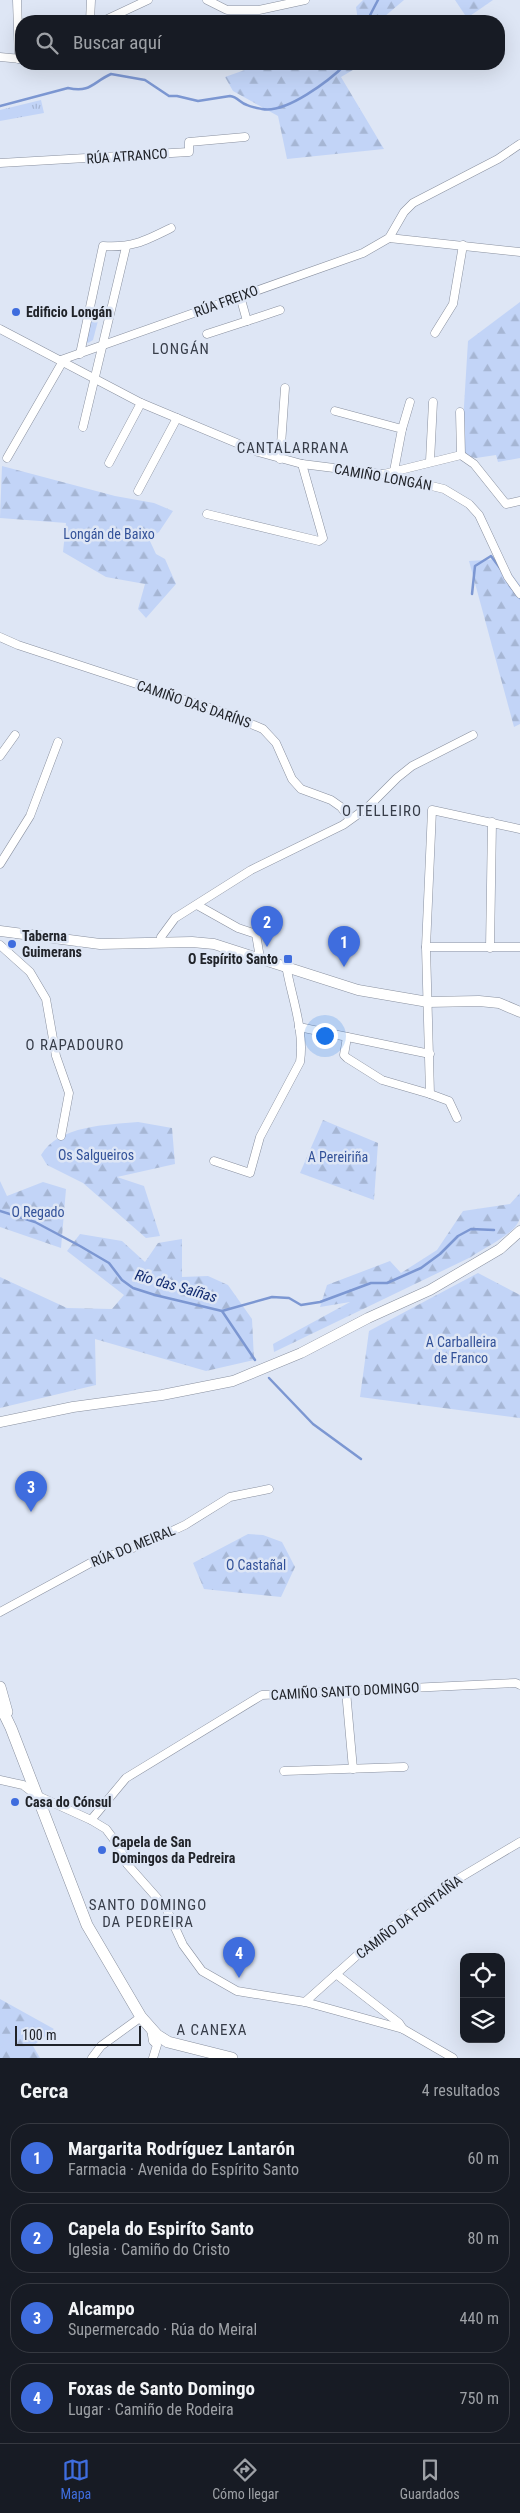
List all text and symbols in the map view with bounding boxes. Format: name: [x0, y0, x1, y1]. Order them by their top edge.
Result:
search box: [15, 15, 505, 70]
icon: search: [33, 29, 61, 57]
text: Buscar aquí: [73, 31, 162, 54]
street label: RÚA ATRANCO: [86, 144, 168, 167]
street label: RÚA FREIXO: [191, 281, 260, 320]
place label: Edificio Longán: [26, 304, 112, 320]
marker: Edificio Longán: [10, 306, 22, 318]
district label: LONGÁN: [152, 340, 210, 358]
district label: CANTALARRANA: [237, 439, 349, 457]
street label: CAMIÑO LONGÁN: [333, 460, 433, 493]
park label: Longán de Baixo: [63, 526, 155, 542]
street label: CAMIÑO DAS DARÍNS: [135, 676, 253, 731]
district label: O TELLEIRO: [342, 802, 422, 820]
pin: 2: [251, 906, 283, 947]
pin: 1: [328, 926, 360, 967]
place label: Taberna Guimerans: [22, 928, 82, 960]
marker: Taberna Guimerans: [6, 938, 18, 950]
place label: O Espírito Santo: [188, 951, 278, 967]
marker: O Espírito Santo: [282, 953, 294, 965]
your location: [312, 1023, 338, 1049]
district label: O RAPADOURO: [25, 1036, 125, 1054]
park label: Os Salgueiros: [58, 1147, 134, 1163]
park label: A Pereiriña: [308, 1149, 368, 1165]
park label: O Regado: [11, 1204, 65, 1220]
water label: Río das Saíñas: [133, 1266, 220, 1306]
park label: A Carballeira de Franco: [426, 1334, 496, 1366]
pin: 3: [15, 1471, 47, 1512]
street label: RÚA DO MEIRAL: [88, 1521, 178, 1570]
park label: O Castañal: [226, 1557, 286, 1573]
street label: CAMIÑO SANTO DOMINGO: [270, 1678, 420, 1703]
place label: Casa do Cónsul: [25, 1794, 112, 1810]
marker: Casa do Cónsul: [9, 1796, 21, 1808]
place label: Capela de San Domingos da Pedreira: [112, 1834, 236, 1866]
marker: Capela de San Domingos da Pedreira: [96, 1844, 108, 1856]
street label: CAMIÑO DA FONTAÍÑA: [352, 1871, 465, 1962]
district label: SANTO DOMINGO DA PEDREIRA: [89, 1896, 207, 1931]
pin: 4: [223, 1937, 255, 1978]
map controls: [460, 1953, 505, 2043]
button: locate: [460, 1953, 505, 1998]
button: layers: [460, 1998, 505, 2043]
district label: A CANEXA: [177, 2021, 247, 2039]
scale bar: [15, 2023, 141, 2046]
text: 100 m: [22, 2027, 57, 2043]
text: Cerca: [20, 2079, 68, 2103]
text: 4 resultados: [422, 2081, 500, 2100]
text: Margarita Rodríguez Lantarón: [68, 2137, 295, 2160]
text: 1: [33, 2149, 41, 2168]
text: 60 m: [467, 2149, 499, 2168]
text: Farmacia · Avenida do Espírito Santo: [68, 2160, 299, 2179]
text: Capela do Espiríto Santo: [68, 2217, 254, 2240]
text: 2: [33, 2229, 41, 2248]
text: 80 m: [467, 2229, 499, 2248]
text: Iglesia · Camiño do Cristo: [68, 2240, 230, 2259]
text: Alcampo: [68, 2297, 135, 2320]
text: 3: [33, 2309, 41, 2328]
text: 440 m: [460, 2309, 499, 2328]
text: Supermercado · Rúa do Meiral: [68, 2320, 257, 2339]
text: Foxas de Santo Domingo: [68, 2377, 255, 2400]
text: 4: [33, 2389, 41, 2408]
text: 750 m: [460, 2389, 499, 2408]
text: Lugar · Camiño de Rodeira: [68, 2400, 234, 2419]
tab: Mapa: [60, 2456, 91, 2502]
tab: Cómo llegar: [212, 2456, 279, 2502]
tab: Guardados: [400, 2456, 460, 2502]

